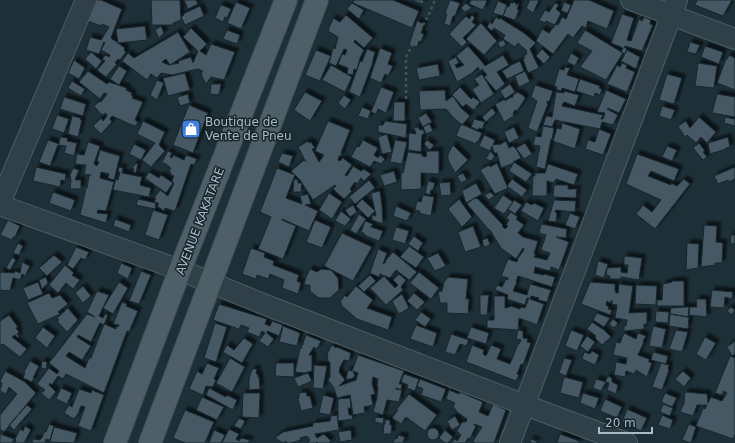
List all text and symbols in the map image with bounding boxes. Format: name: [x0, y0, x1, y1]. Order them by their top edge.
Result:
place label: Boutique de Vente de Pneu: [205, 115, 292, 143]
shop icon: Boutique de Vente de Pneu: [180, 118, 202, 140]
street label: AVENUE KAKATARE: [173, 165, 227, 277]
scale bar: [599, 409, 652, 435]
text: 20 m: [605, 416, 636, 430]

